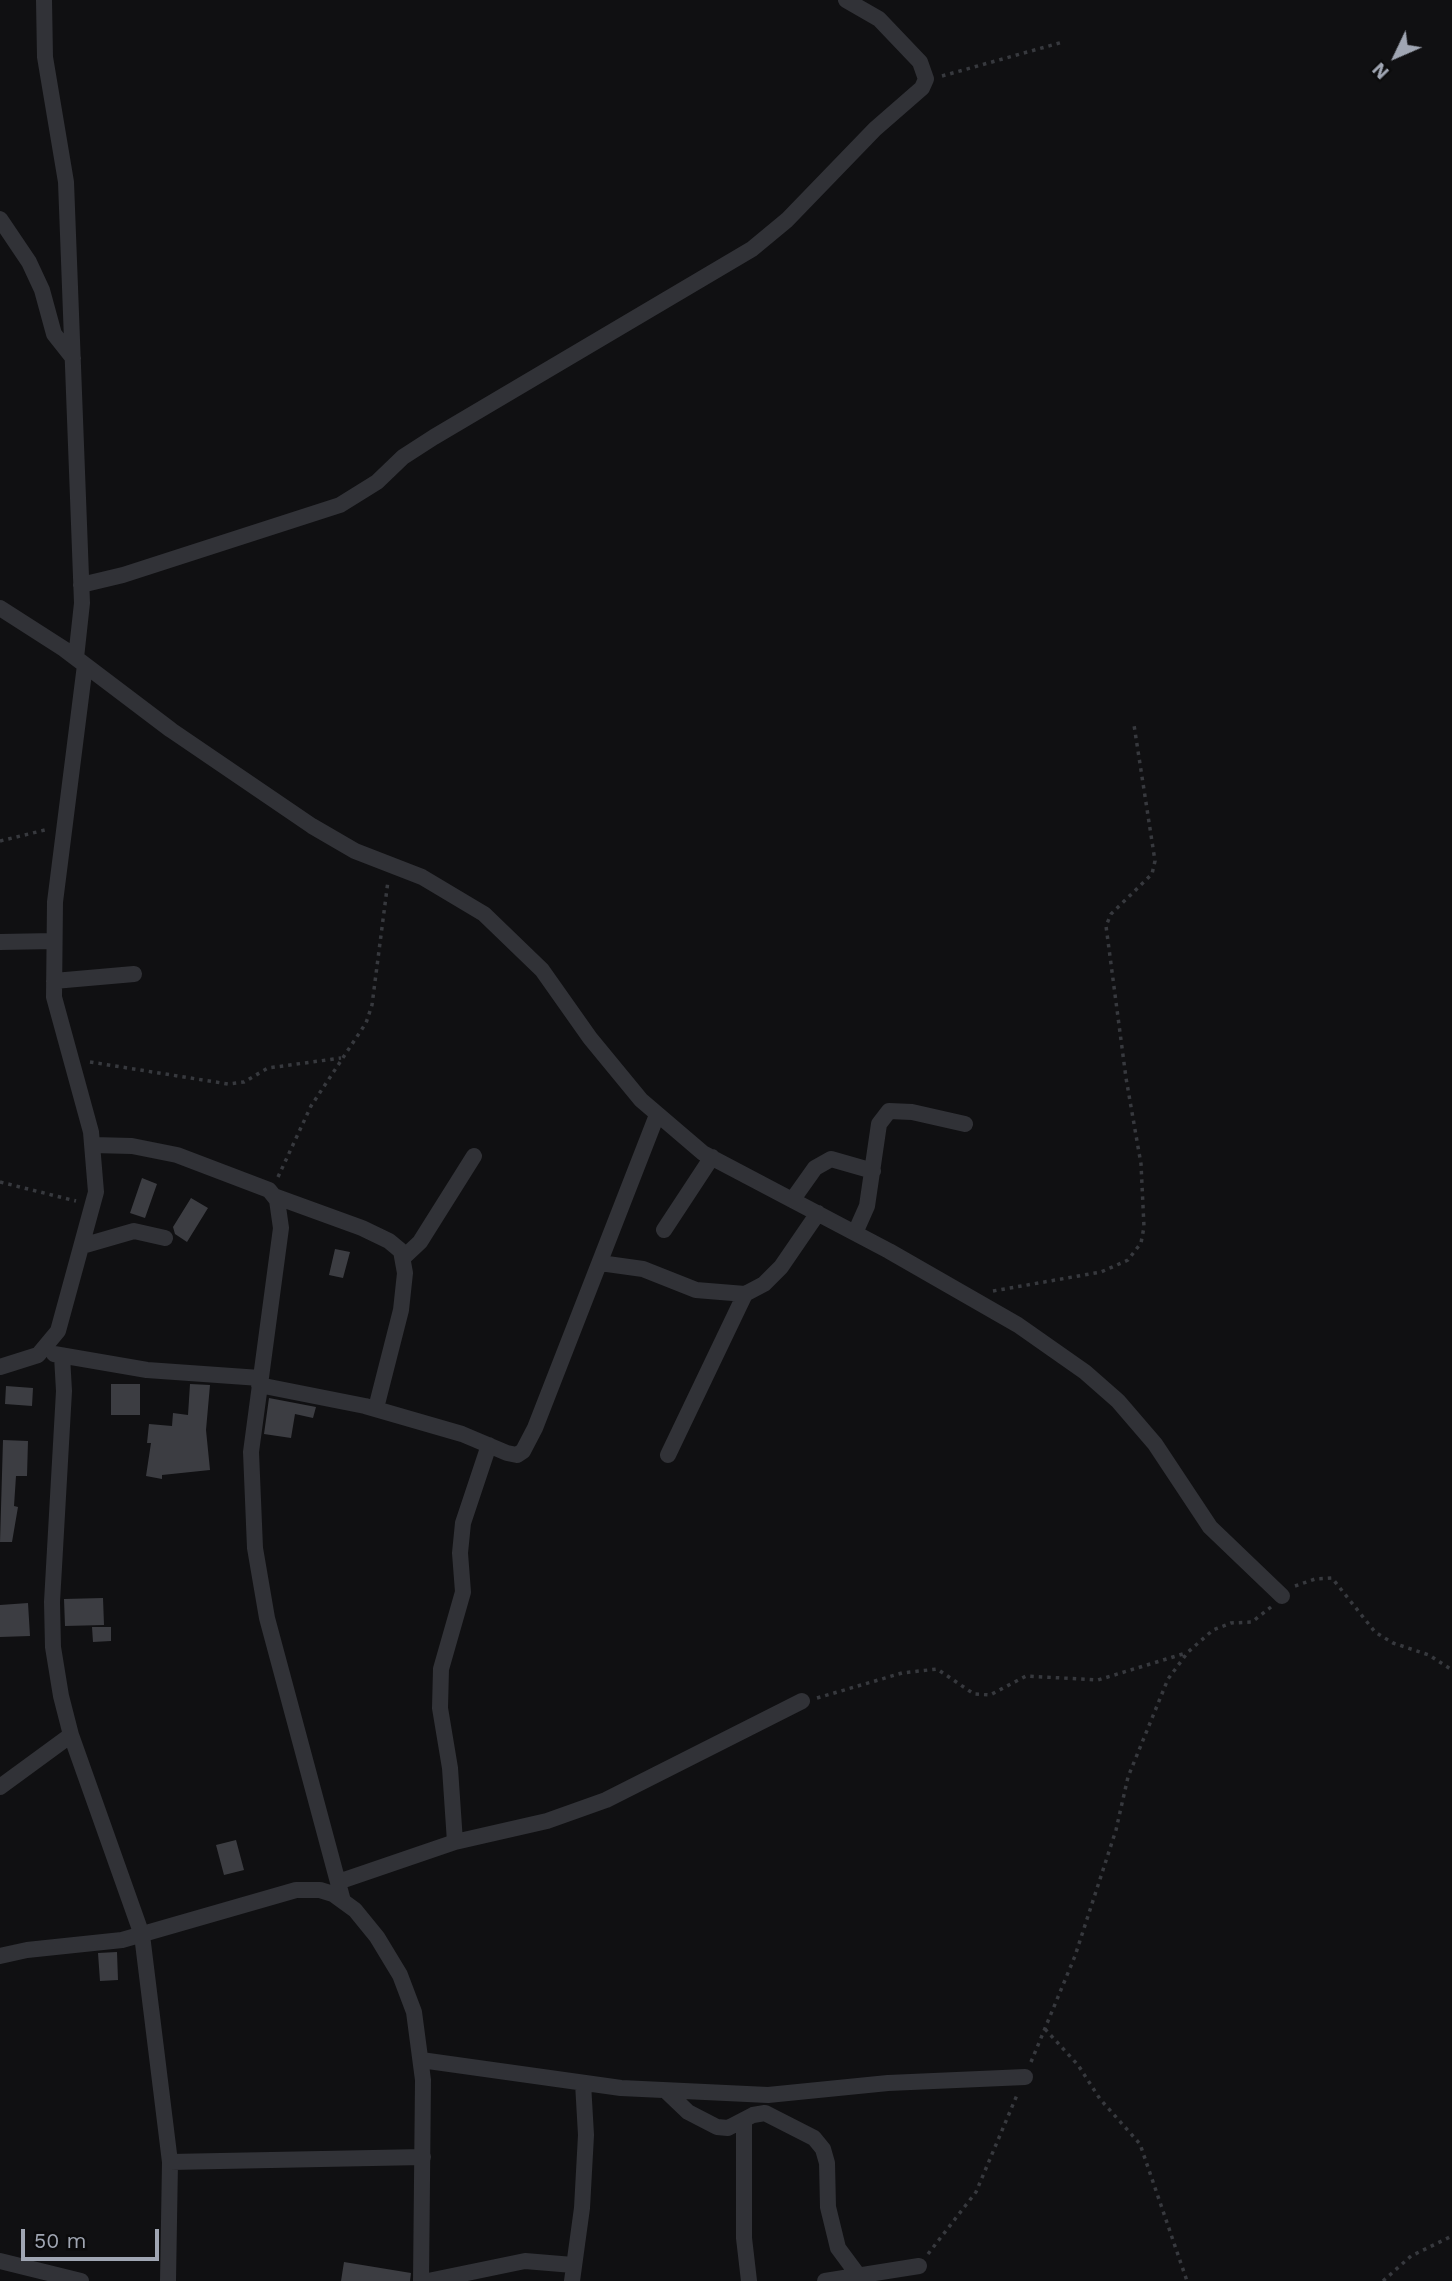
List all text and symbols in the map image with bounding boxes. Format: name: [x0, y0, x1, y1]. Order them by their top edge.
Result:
north arrow: [1361, 21, 1431, 91]
text: N: [1367, 58, 1394, 84]
scale bar: [24, 2214, 163, 2258]
text: 50 m: [34, 2228, 86, 2253]

